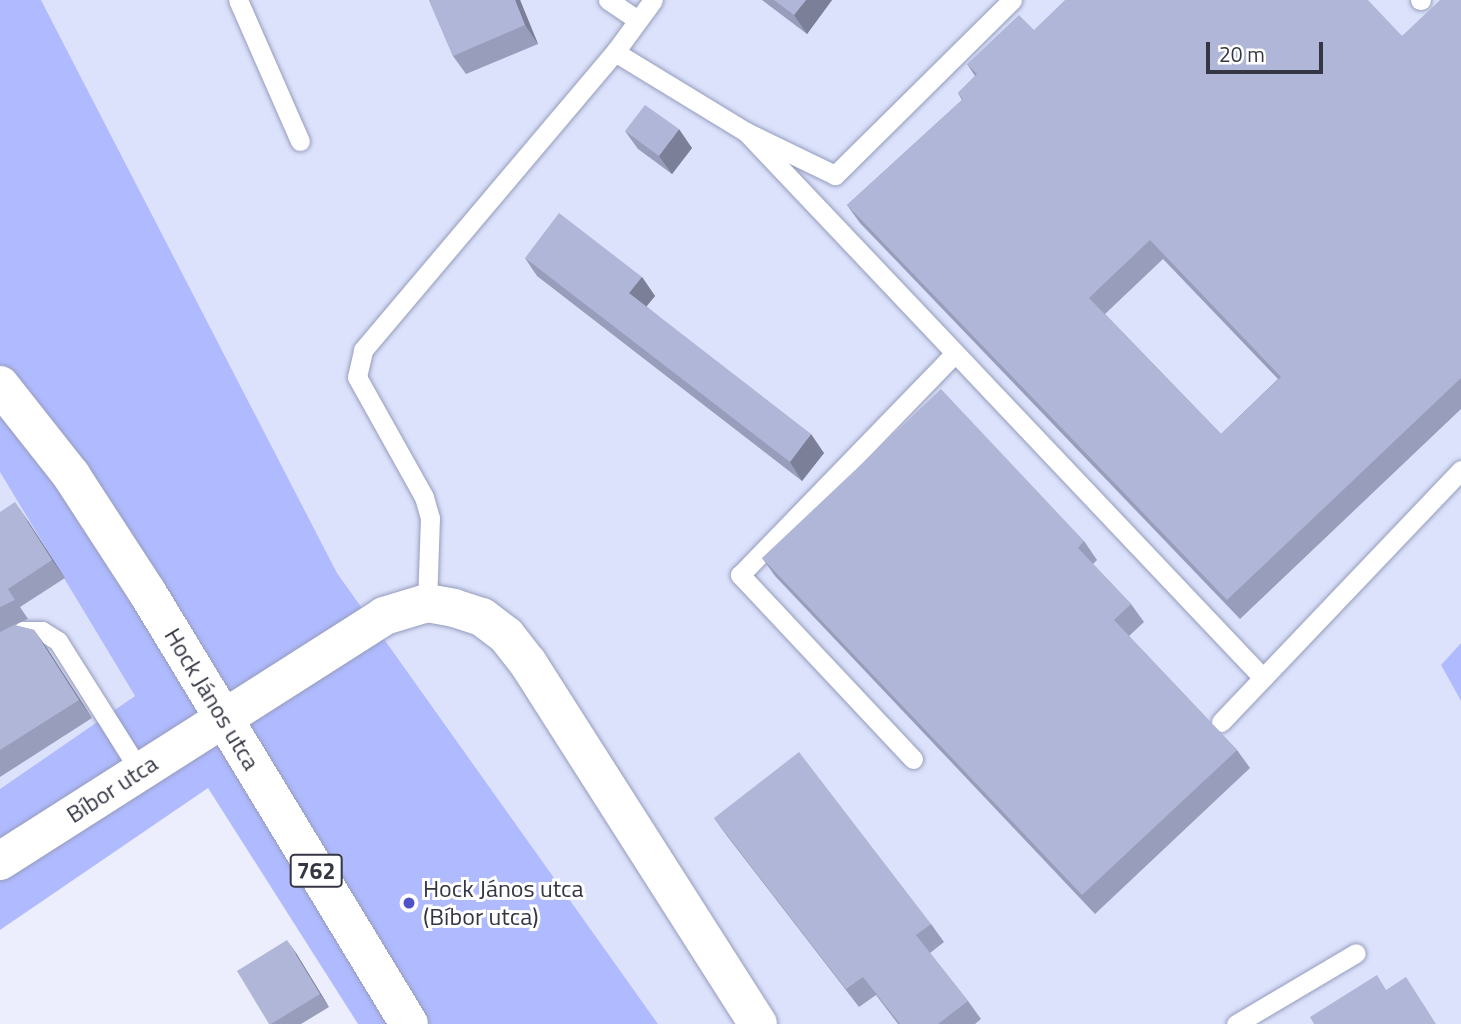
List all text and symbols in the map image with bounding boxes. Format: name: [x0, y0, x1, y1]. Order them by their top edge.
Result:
scale bar: [1209, 28, 1326, 72]
text: 20 m: [1219, 38, 1265, 70]
street label: Hock János utca: [158, 623, 266, 775]
street label: Bíbor utca: [61, 749, 163, 829]
road number: 762: [288, 852, 344, 890]
place label: Hock János utca (Bíbor utca): [423, 875, 584, 931]
marker: Hock János utca (Bíbor utca): [401, 895, 417, 911]

